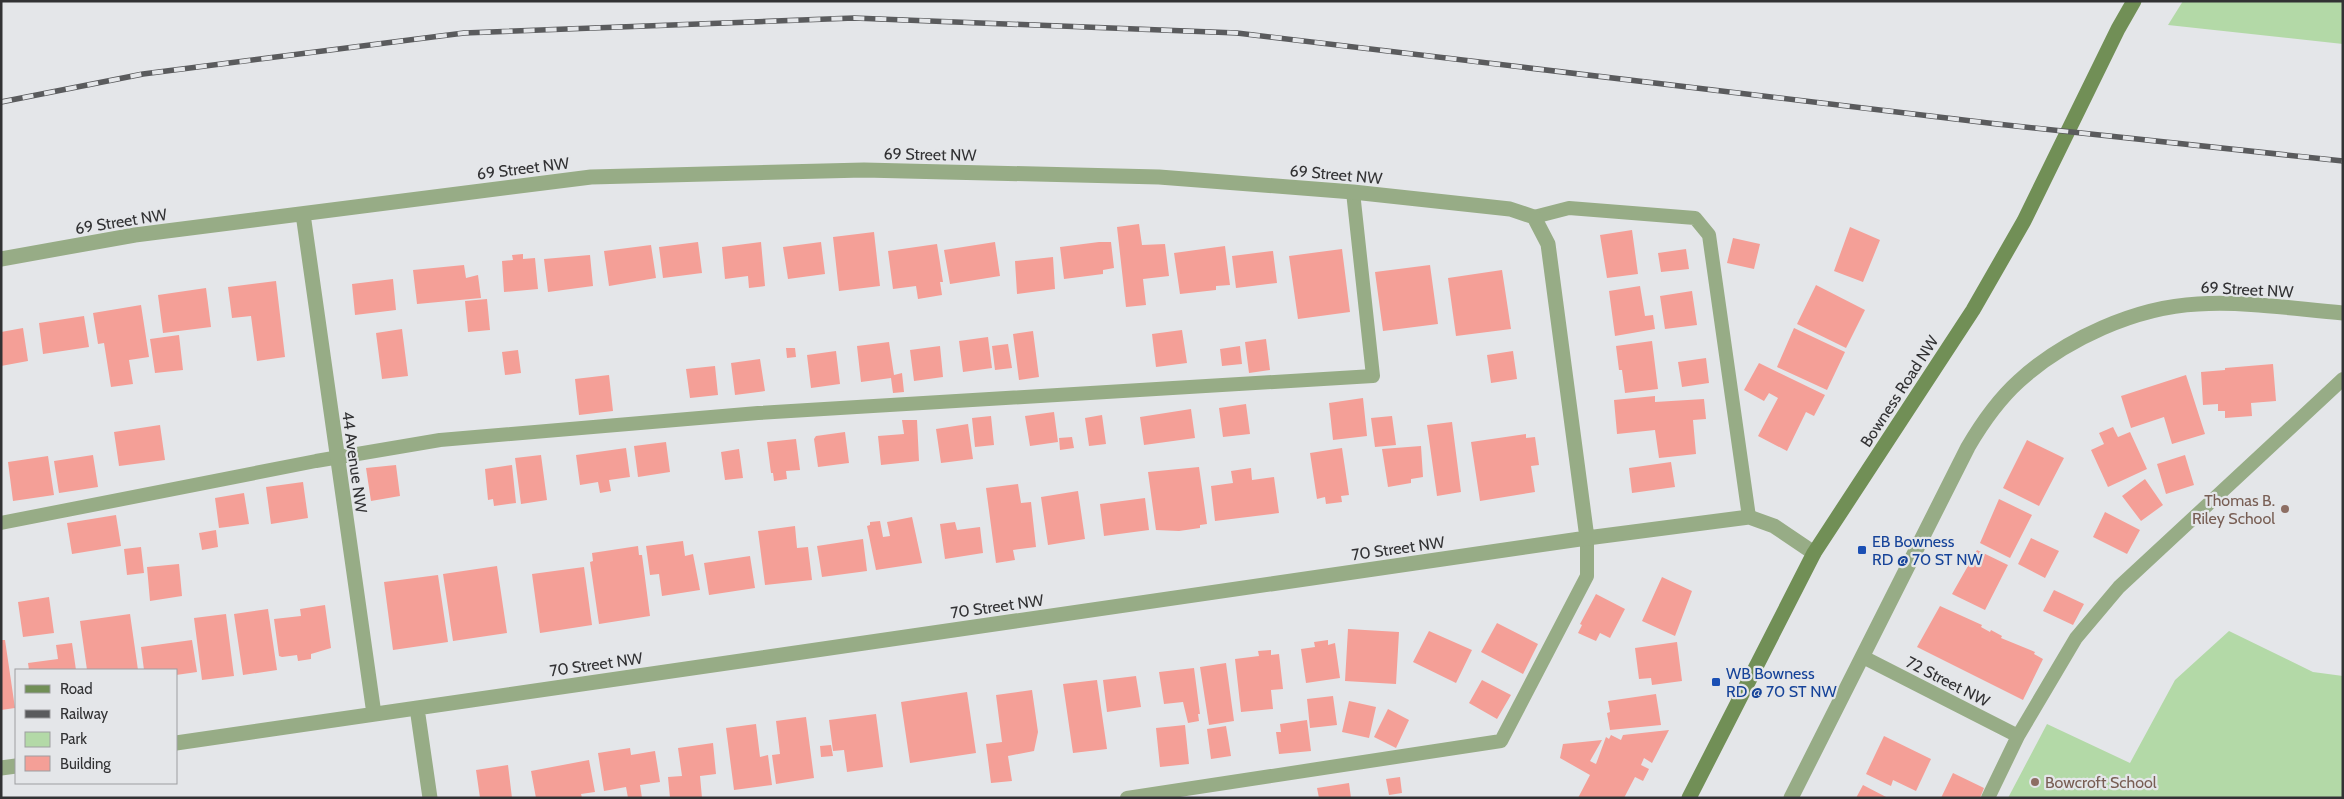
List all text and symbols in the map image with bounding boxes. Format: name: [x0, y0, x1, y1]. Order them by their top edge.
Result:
street label: 69 Street NW: [883, 144, 977, 165]
street label: 69 Street NW: [476, 153, 571, 184]
street label: 69 Street NW: [1289, 161, 1384, 188]
street label: 69 Street NW: [74, 205, 169, 238]
street label: 69 Street NW: [2200, 278, 2295, 301]
street label: Bowness Road NW: [1856, 331, 1943, 450]
street label: 44 Avenue NW: [338, 410, 371, 515]
place label: Thomas B. Riley School: [2192, 491, 2275, 528]
marker: Thomas B. Riley School: [2279, 503, 2291, 515]
street label: 70 Street NW: [1350, 532, 1447, 564]
place label: EB Bowness RD @ 70 ST NW: [1872, 532, 1984, 569]
marker: EB Bowness RD @ 70 ST NW: [1856, 544, 1868, 556]
street label: 70 Street NW: [949, 590, 1046, 622]
street label: 70 Street NW: [548, 648, 645, 680]
street label: 72 Street NW: [1903, 652, 1993, 711]
place label: WB Bowness RD @ 70 ST NW: [1726, 664, 1838, 701]
legend: [15, 669, 178, 784]
marker: WB Bowness RD @ 70 ST NW: [1710, 676, 1722, 688]
text: Road: [60, 680, 93, 698]
text: Railway: [60, 705, 109, 723]
text: Park: [60, 730, 87, 748]
text: Building: [60, 755, 111, 773]
place label: Bowcroft School: [2045, 773, 2157, 792]
marker: Bowcroft School: [2029, 776, 2041, 788]

